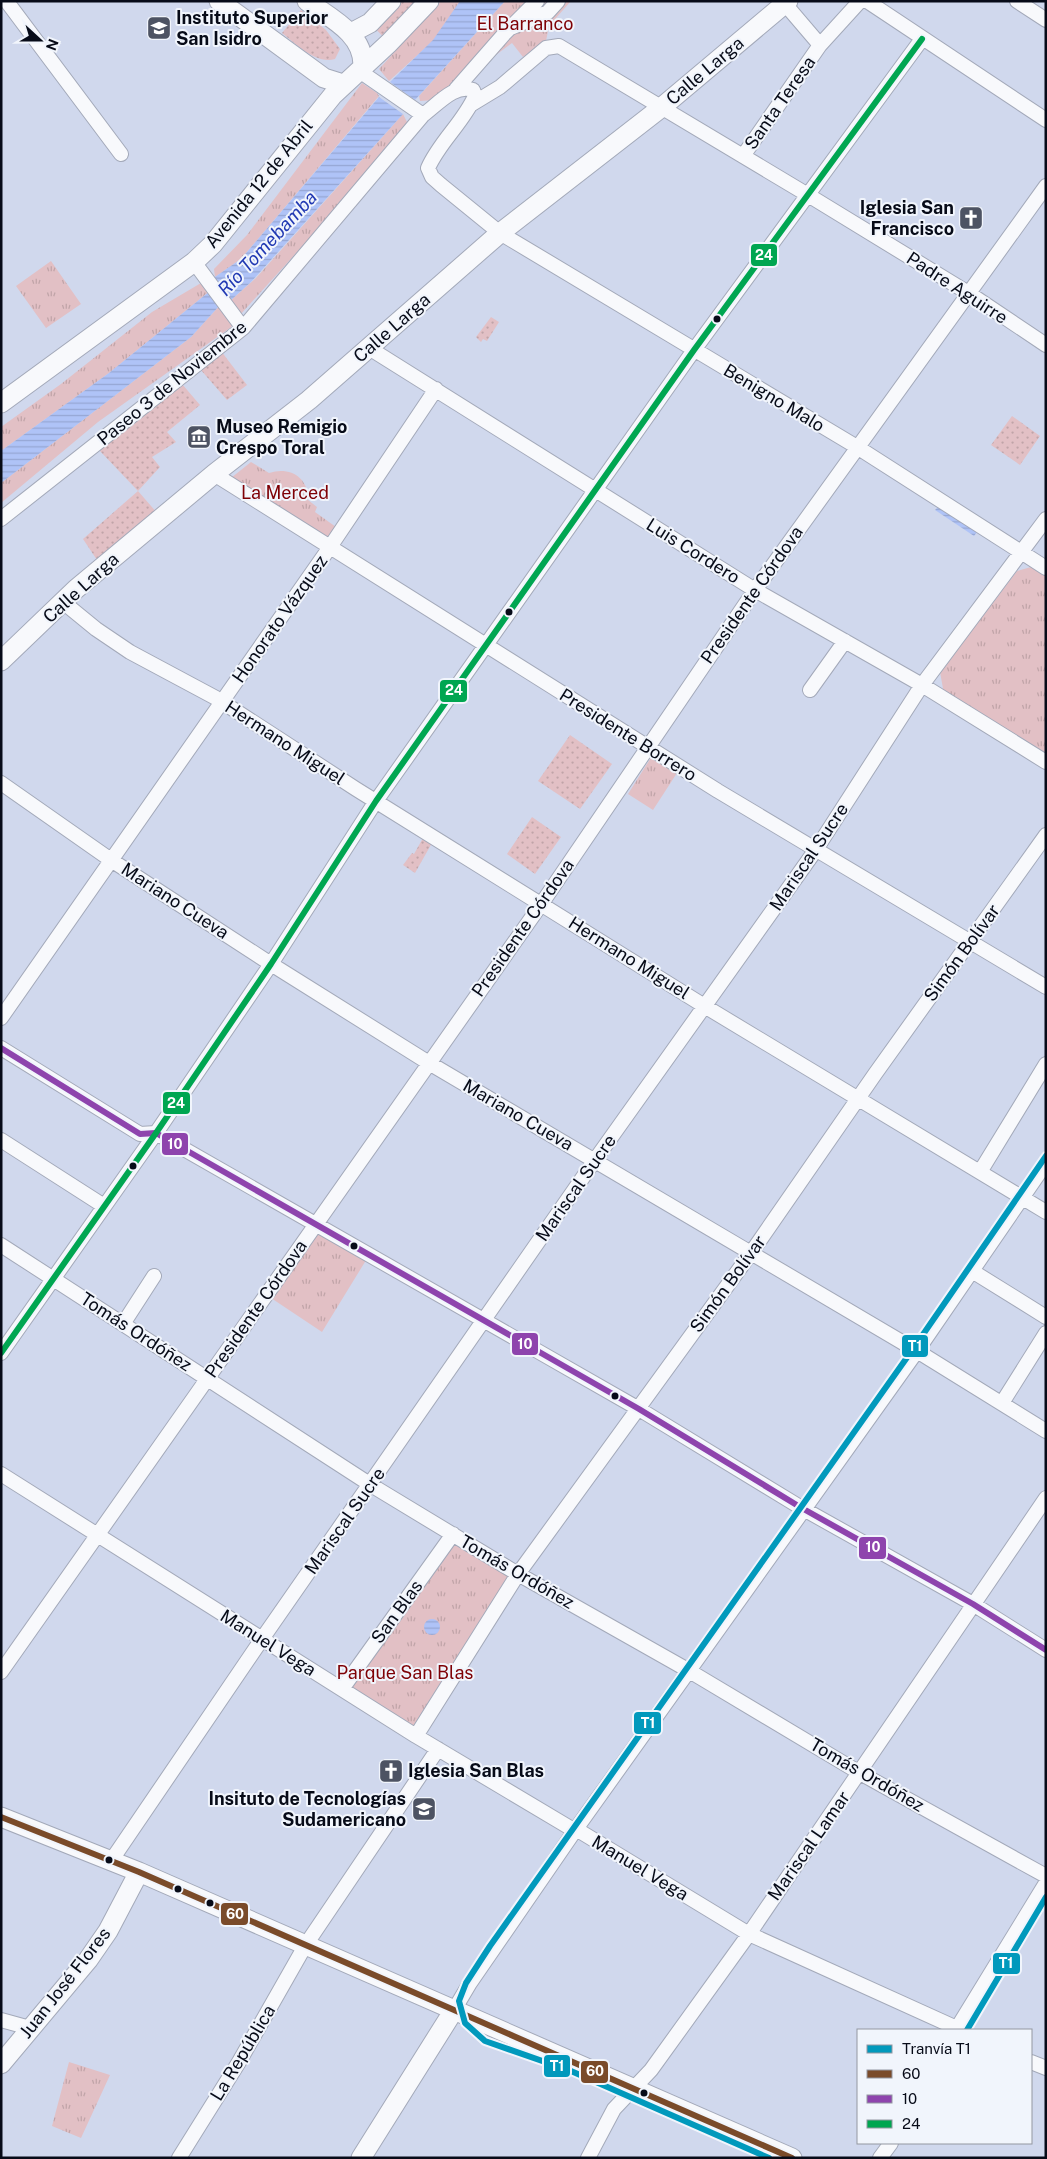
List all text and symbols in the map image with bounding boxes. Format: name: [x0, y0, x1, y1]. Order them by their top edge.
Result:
place label: Instituto Superior San Isidro: [176, 7, 329, 49]
park label: El Barranco: [477, 13, 573, 34]
north arrow: [15, 15, 65, 65]
school or university icon: Instituto Superior San Isidro: [146, 15, 172, 41]
street label: Calle Larga: [662, 32, 748, 109]
text: N: [43, 37, 62, 53]
street label: Santa Teresa: [740, 52, 819, 153]
street label: Avenida 12 de Abril: [201, 115, 317, 252]
water label: Río Tomebamba: [213, 186, 321, 300]
place label: Iglesia San Francisco: [860, 197, 954, 239]
church icon: Iglesia San Francisco: [958, 205, 984, 231]
line badge: 24: [750, 243, 778, 267]
text: 24: [755, 247, 773, 263]
street label: Padre Aguirre: [903, 247, 1012, 328]
street label: Calle Larga: [349, 289, 434, 367]
unlabelled marker: [712, 314, 722, 324]
street label: Paseo 3 de Noviembre: [93, 316, 251, 449]
street label: Benigno Malo: [720, 359, 829, 436]
place label: Museo Remigio Crespo Toral: [216, 416, 347, 458]
museum icon: Museo Remigio Crespo Toral: [186, 424, 212, 450]
park label: La Merced: [241, 482, 329, 503]
street label: Luis Cordero: [643, 514, 744, 588]
street label: Presidente Córdova: [696, 522, 807, 668]
street label: Calle Larga: [39, 548, 123, 627]
street label: Honorato Vázquez: [228, 551, 332, 687]
unlabelled marker: [504, 607, 514, 617]
line badge: 24: [439, 679, 468, 703]
text: 24: [445, 682, 463, 698]
street label: Presidente Borrero: [556, 684, 701, 785]
street label: Hermano Miguel: [221, 696, 349, 789]
street label: Mariscal Sucre: [765, 799, 852, 914]
street label: Presidente Córdova: [467, 855, 578, 1001]
street label: Mariano Cueva: [118, 858, 233, 943]
street label: Simón Bolívar: [919, 900, 1004, 1005]
street label: Hermano Miguel: [565, 912, 694, 1003]
street label: Mariano Cueva: [459, 1075, 577, 1155]
line badge: 24: [162, 1091, 191, 1115]
text: 24: [167, 1095, 185, 1111]
street label: Mariscal Sucre: [531, 1130, 620, 1245]
line badge: 10: [161, 1132, 189, 1156]
text: 10: [167, 1136, 183, 1152]
unlabelled marker: [128, 1161, 138, 1171]
street label: Simón Bolívar: [685, 1231, 770, 1336]
street label: Presidente Córdova: [200, 1236, 311, 1382]
unlabelled marker: [349, 1241, 359, 1251]
street label: Tomás Ordóñez: [77, 1288, 196, 1375]
line badge: 10: [511, 1332, 539, 1356]
line badge: T1: [901, 1334, 929, 1358]
text: 10: [517, 1336, 533, 1352]
text: T1: [908, 1338, 922, 1354]
unlabelled marker: [610, 1391, 620, 1401]
street label: Mariscal Sucre: [300, 1463, 389, 1578]
street label: Tomás Ordóñez: [456, 1530, 578, 1613]
line badge: 10: [858, 1536, 887, 1560]
text: 10: [865, 1539, 881, 1555]
street label: San Blas: [367, 1576, 427, 1647]
street label: Manuel Vega: [217, 1605, 320, 1680]
park label: Parque San Blas: [337, 1662, 473, 1683]
line badge: T1: [633, 1711, 662, 1735]
text: T1: [641, 1715, 655, 1731]
street label: Tomás Ordóñez: [806, 1733, 928, 1816]
church icon: Iglesia San Blas: [378, 1758, 404, 1784]
place label: Iglesia San Blas: [408, 1760, 544, 1781]
street label: Mariscal Lamar: [763, 1787, 854, 1904]
place label: Insituto de Tecnologías Sudamericano: [209, 1788, 406, 1830]
school or university icon: Insituto de Tecnologías Sudamericano: [411, 1796, 437, 1822]
street label: Manuel Vega: [588, 1831, 692, 1905]
unlabelled marker: [104, 1855, 114, 1865]
unlabelled marker: [173, 1884, 183, 1894]
unlabelled marker: [205, 1898, 215, 1908]
line badge: 60: [220, 1902, 249, 1926]
text: 60: [226, 1906, 244, 1922]
street label: Juan José Flores: [15, 1923, 114, 2042]
line badge: T1: [992, 1952, 1021, 1975]
text: T1: [999, 1955, 1013, 1971]
street label: La República: [206, 2001, 279, 2104]
legend: [857, 2029, 1032, 2144]
text: Tranvía T1: [902, 2040, 971, 2057]
line badge: T1: [543, 2054, 571, 2078]
text: T1: [550, 2058, 564, 2074]
line badge: 60: [580, 2060, 609, 2084]
text: 60: [586, 2063, 604, 2079]
text: 60: [902, 2065, 920, 2082]
unlabelled marker: [639, 2088, 649, 2098]
text: 10: [902, 2090, 917, 2107]
text: 24: [902, 2115, 920, 2132]

